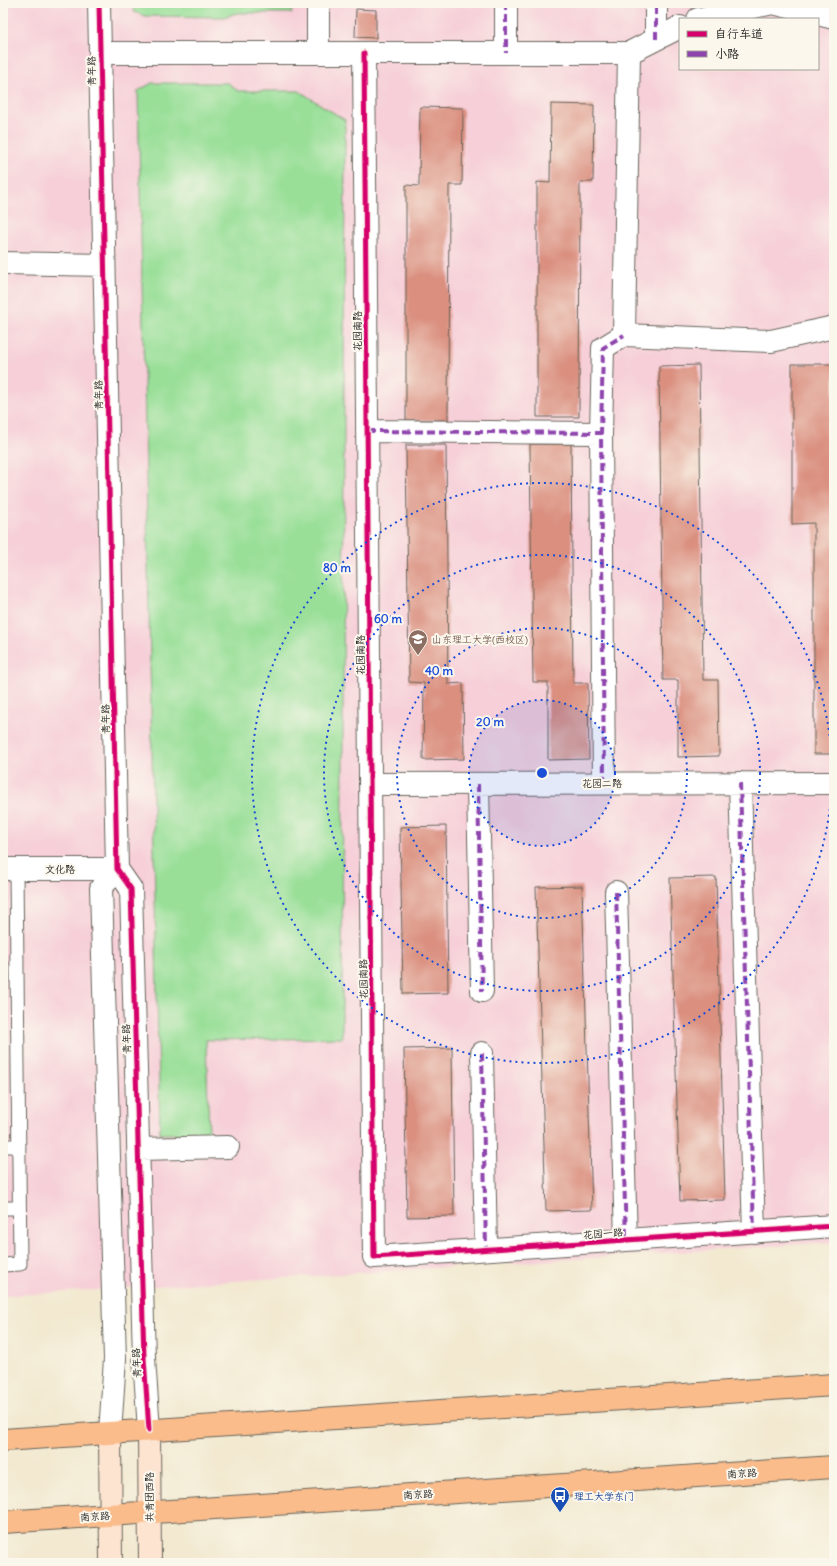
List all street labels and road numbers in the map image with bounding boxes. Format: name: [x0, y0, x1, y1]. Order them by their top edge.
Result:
street label: 青年路: [85, 56, 98, 86]
street label: 花园南路: [351, 311, 364, 351]
street label: 青年路: [92, 380, 105, 410]
street label: 花园南路: [354, 635, 367, 675]
street label: 青年路: [99, 704, 112, 734]
street label: 花园二路: [582, 777, 622, 790]
street label: 文化路: [45, 863, 75, 876]
street label: 花园南路: [357, 959, 370, 999]
street label: 青年路: [119, 1024, 134, 1054]
street label: 花园一路: [583, 1226, 623, 1241]
street label: 青年路: [129, 1348, 144, 1378]
street label: 南京路: [727, 1466, 757, 1481]
street label: 共青团西路: [143, 1472, 156, 1522]
street label: 南京路: [403, 1487, 433, 1502]
street label: 南京路: [80, 1509, 110, 1524]

